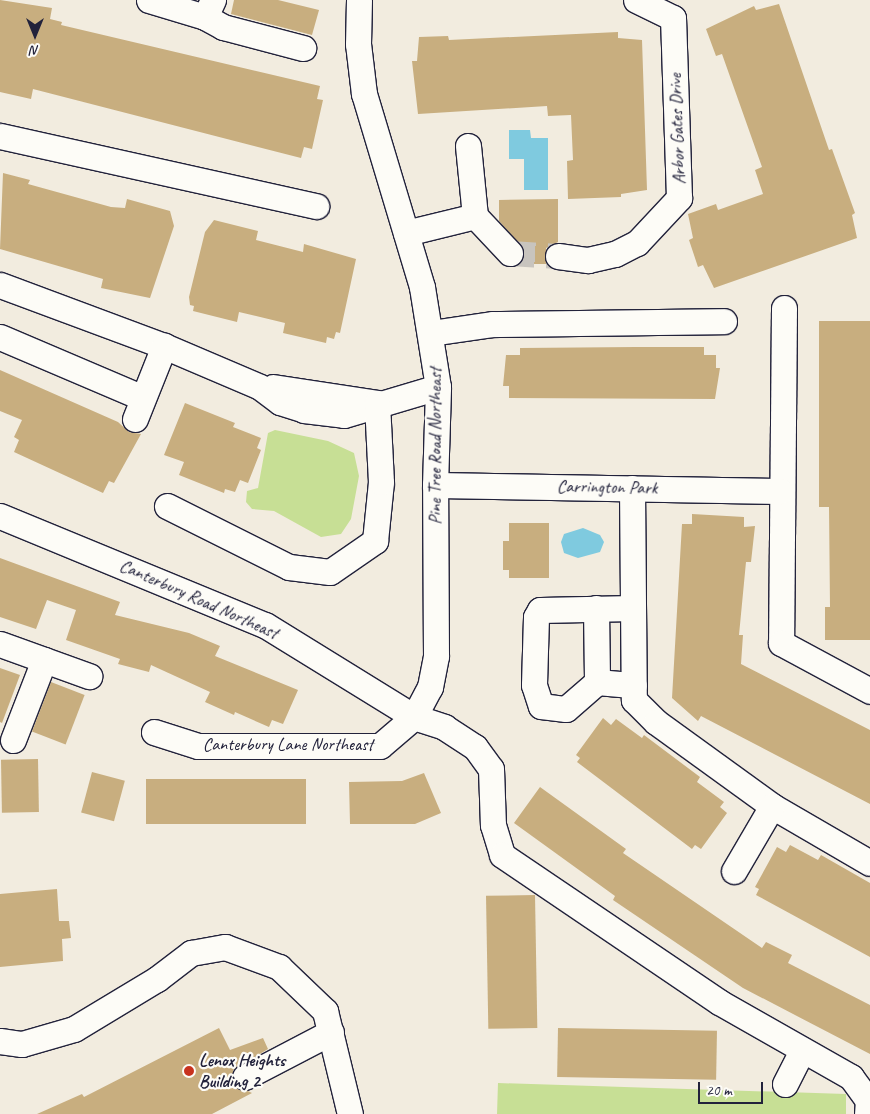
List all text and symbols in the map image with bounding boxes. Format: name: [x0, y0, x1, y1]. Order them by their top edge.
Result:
north arrow: [10, 10, 60, 60]
text: N: [31, 42, 39, 59]
street label: Arbor Gates Drive: [664, 73, 690, 185]
street label: Pine Tree Road Northeast: [424, 367, 446, 525]
street label: Carrington Park: [557, 475, 657, 499]
street label: Canterbury Road Northeast: [116, 554, 282, 644]
street label: Canterbury Lane Northeast: [202, 733, 374, 755]
place label: Lenox Heights Building 2: [199, 1050, 285, 1092]
marker: Lenox Heights Building 2: [183, 1065, 195, 1077]
scale bar: [700, 1072, 765, 1104]
text: 20 m: [706, 1081, 732, 1100]

